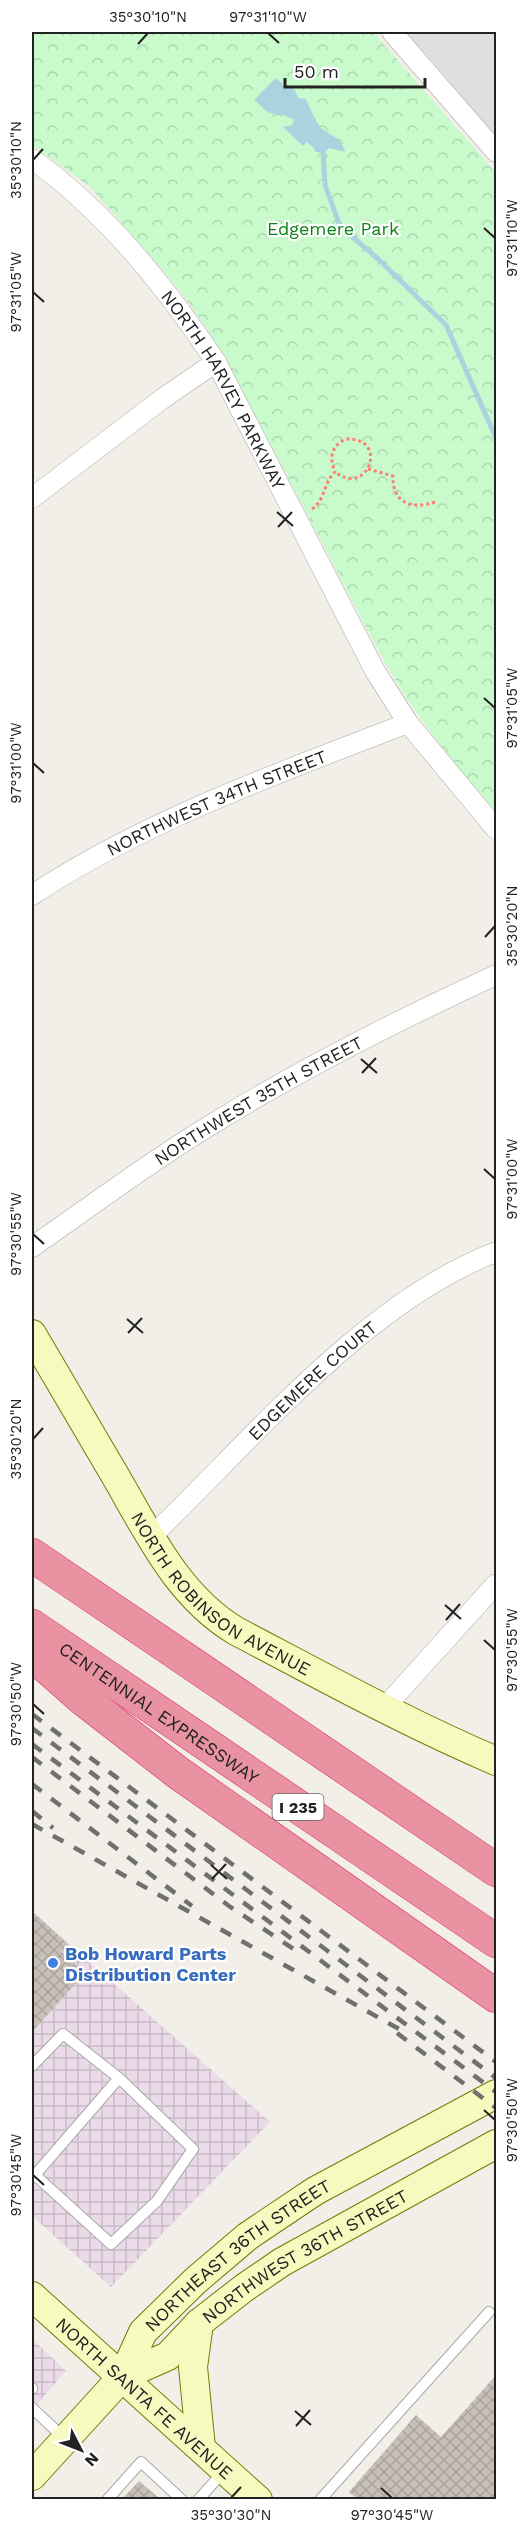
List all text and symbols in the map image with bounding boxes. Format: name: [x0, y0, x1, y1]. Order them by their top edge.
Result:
text: 35°30'10"N: [109, 8, 187, 26]
text: 97°31'10"W: [229, 8, 307, 26]
scale bar: [285, 51, 424, 89]
text: 50 m: [294, 61, 339, 82]
text: 35°30'10"N: [7, 121, 25, 199]
text: 97°31'10"W: [503, 199, 521, 277]
park label: Edgemere Park: [267, 218, 399, 239]
text: 97°31'05"W: [7, 252, 25, 332]
street label: NORTH HARVEY PARKWAY: [157, 286, 290, 493]
text: 97°31'05"W: [503, 668, 521, 748]
text: 97°31'00"W: [7, 722, 25, 804]
street label: NORTHWEST 34TH STREET: [103, 745, 329, 860]
text: 35°30'20"N: [503, 885, 521, 967]
street label: NORTHWEST 35TH STREET: [150, 1031, 366, 1169]
text: 97°31'00"W: [503, 1138, 521, 1220]
text: 97°30'55"W: [7, 1192, 25, 1276]
street label: EDGEMERE COURT: [243, 1316, 380, 1444]
text: 35°30'20"N: [7, 1398, 25, 1480]
street label: NORTH ROBINSON AVENUE: [127, 1508, 315, 1679]
text: 97°30'55"W: [503, 1608, 521, 1692]
street label: CENTENNIAL EXPRESSWAY: [56, 1637, 264, 1788]
text: 97°30'50"W: [7, 1662, 25, 1746]
road number: I 235: [272, 1794, 324, 1820]
place label: Bob Howard Parts Distribution Center: [65, 1943, 236, 1985]
marker: Bob Howard Parts Distribution Center: [46, 1956, 60, 1970]
text: 97°30'50"W: [503, 2078, 521, 2162]
text: 97°30'45"W: [7, 2134, 25, 2216]
street label: NORTHEAST 36TH STREET: [140, 2174, 334, 2335]
street label: NORTHWEST 36TH STREET: [198, 2184, 411, 2327]
street label: NORTH SANTA FE AVENUE: [51, 2311, 239, 2483]
north arrow: [51, 2420, 111, 2480]
text: 35°30'30"N: [190, 2506, 272, 2524]
text: 97°30'45"W: [351, 2506, 433, 2524]

